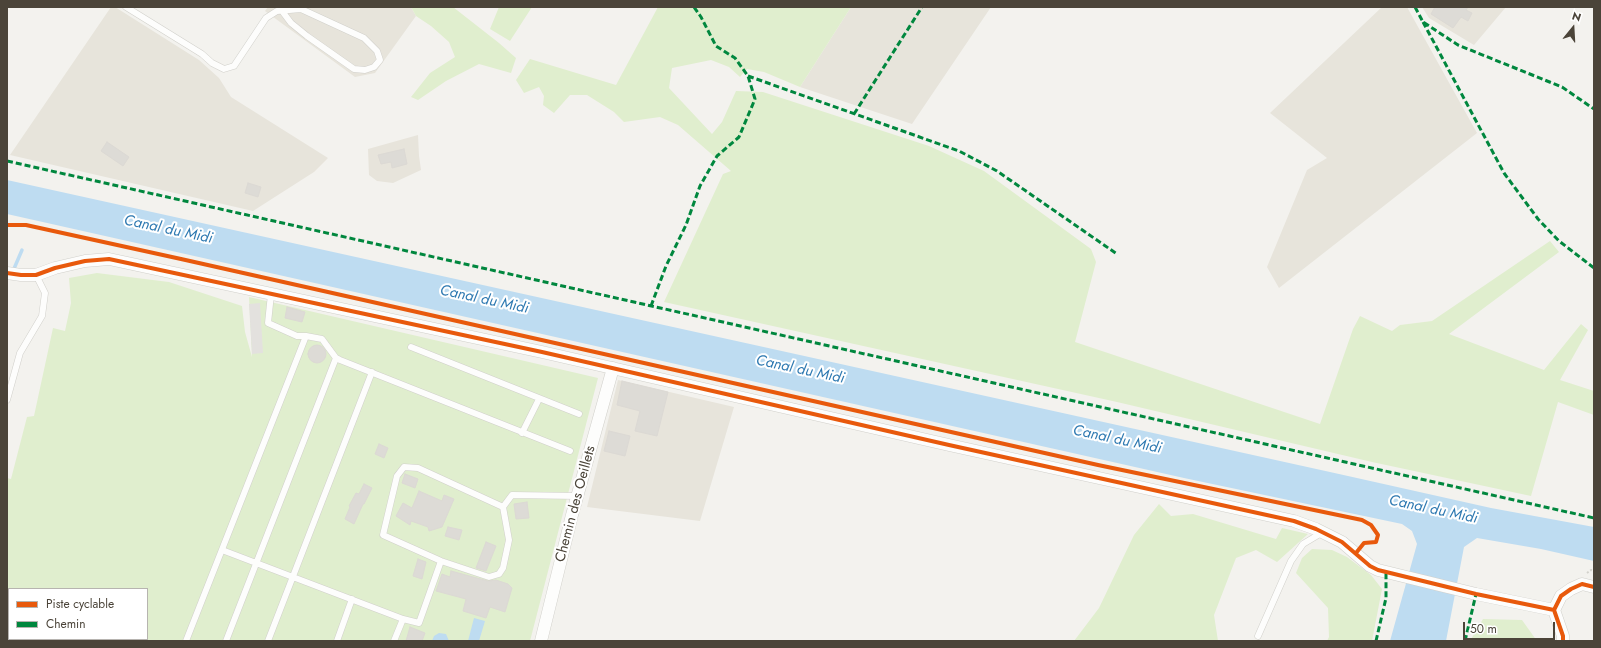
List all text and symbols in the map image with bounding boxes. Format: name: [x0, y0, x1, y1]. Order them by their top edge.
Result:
north arrow: [1553, 8, 1593, 48]
text: N: [1570, 8, 1583, 26]
water label: Canal du Midi: [122, 212, 214, 248]
water label: Canal du Midi: [438, 282, 530, 318]
water label: Canal du Midi: [754, 352, 846, 388]
water label: Canal du Midi: [1071, 422, 1163, 458]
street label: Chemin des Oeillets: [552, 444, 600, 564]
water label: Canal du Midi: [1387, 492, 1479, 528]
legend: [8, 588, 148, 640]
text: Piste cyclable: [46, 595, 114, 613]
scale bar: [1465, 614, 1557, 640]
text: Chemin: [46, 615, 85, 633]
text: 50 m: [1470, 620, 1497, 638]

